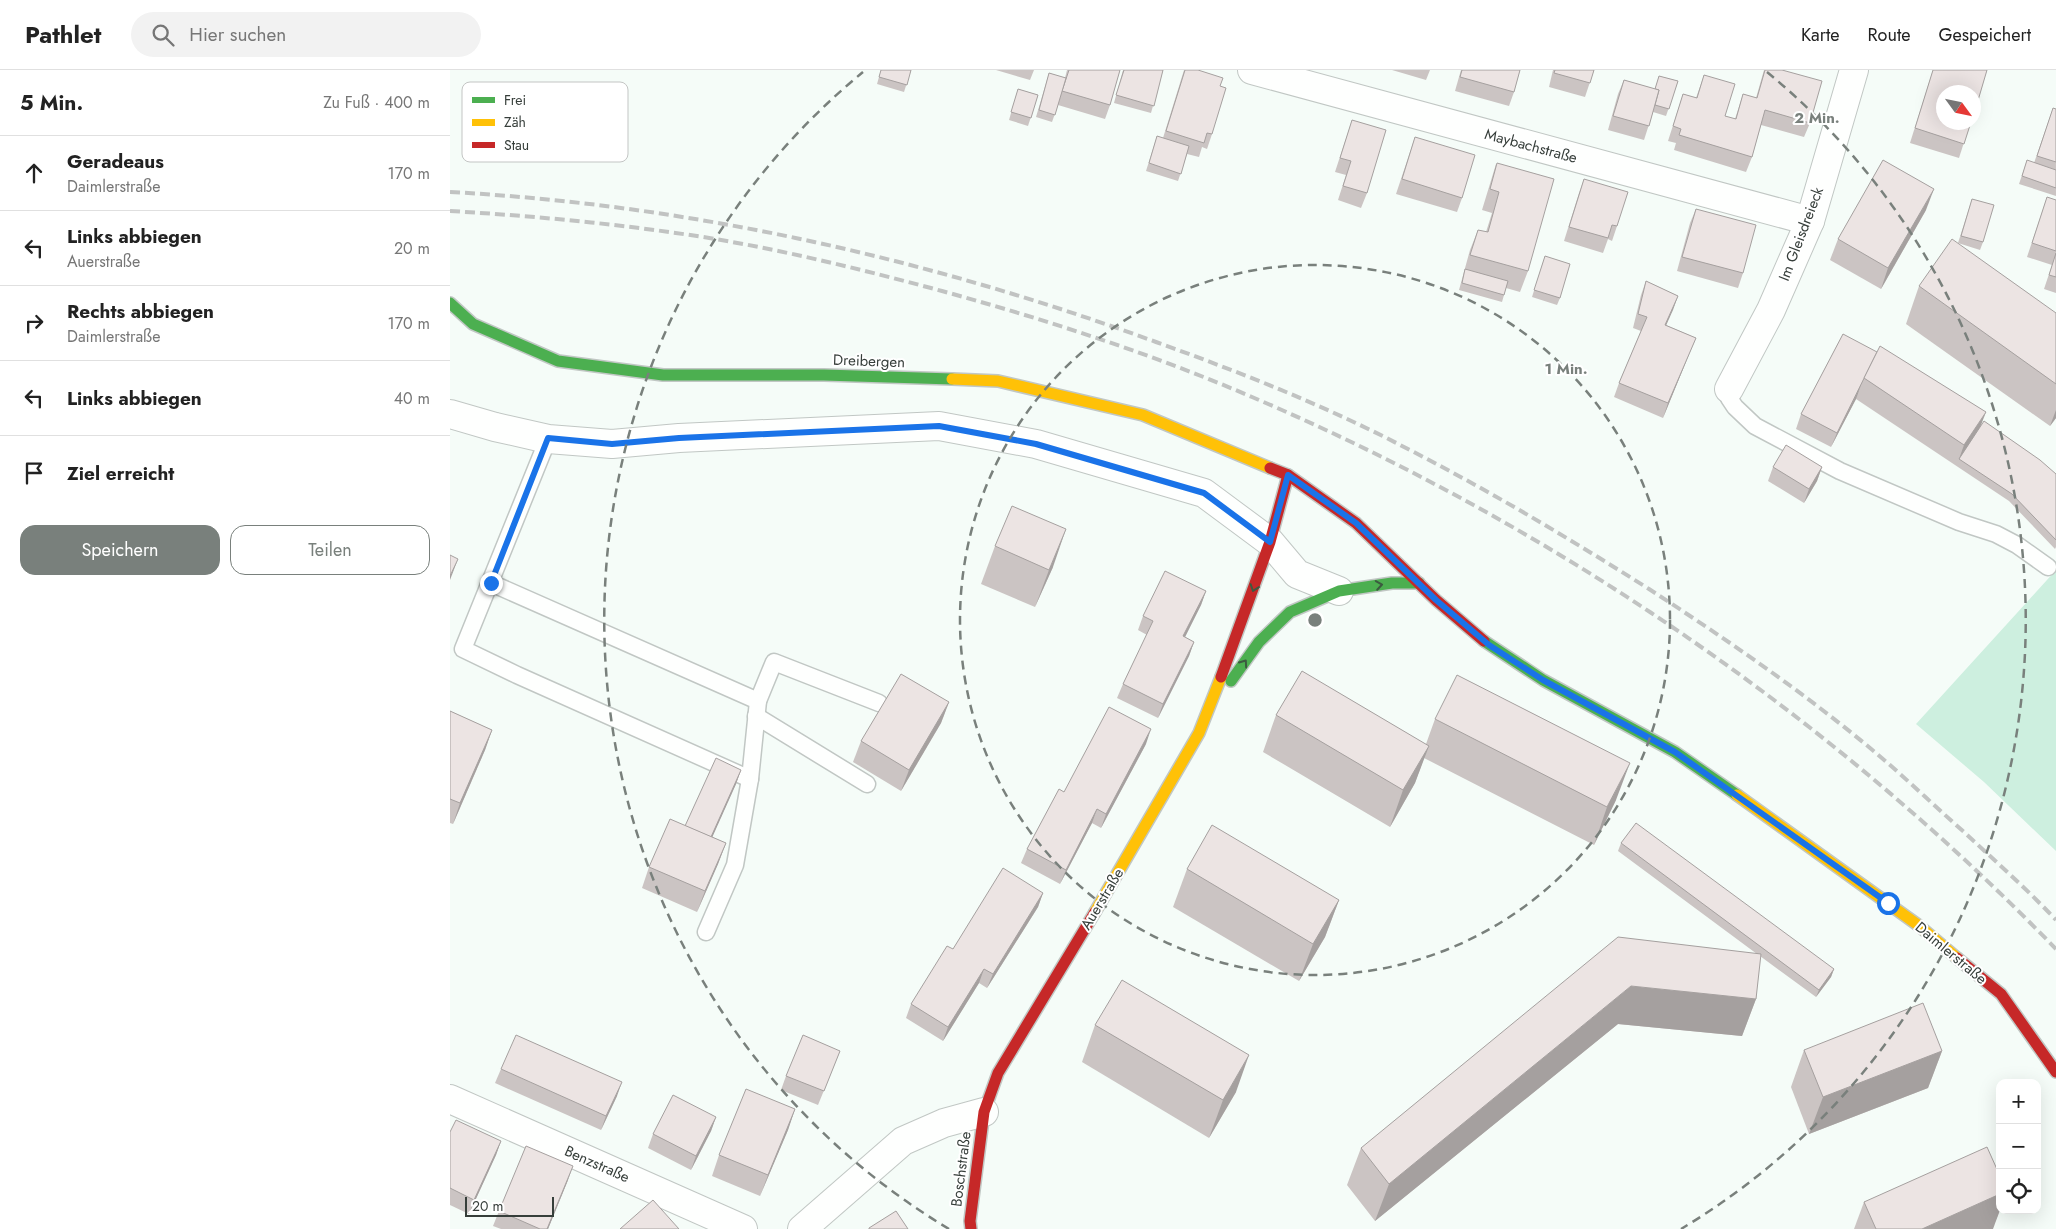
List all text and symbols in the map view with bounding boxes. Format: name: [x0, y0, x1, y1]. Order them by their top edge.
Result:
search box: [131, 12, 481, 57]
text: Pathlet: [25, 17, 101, 52]
icon: search: [149, 21, 177, 49]
text: Hier suchen: [189, 21, 286, 48]
text: Karte: [1801, 22, 1840, 48]
text: Route: [1868, 22, 1910, 48]
text: Gespeichert: [1938, 22, 2031, 48]
legend: [462, 82, 628, 162]
north arrow: [1936, 85, 1981, 130]
text: 5 Min.: [20, 88, 83, 118]
text: Frei: [504, 90, 526, 110]
text: Zu Fuß · 400 m: [323, 91, 430, 114]
text: 2 Min.: [1794, 107, 1840, 129]
text: Zäh: [504, 112, 526, 132]
street label: Maybachstraße: [1482, 123, 1580, 169]
text: Stau: [504, 135, 529, 155]
text: Geradeaus: [67, 148, 164, 175]
icon: ahead: [20, 159, 48, 187]
text: 170 m: [388, 162, 430, 185]
text: Daimlerstraße: [67, 175, 160, 198]
street label: Im Gleisdreieck: [1773, 183, 1829, 284]
text: Links abbiegen: [67, 223, 202, 250]
icon: left: [20, 234, 48, 262]
text: 20 m: [394, 237, 430, 260]
text: Auerstraße: [67, 250, 140, 273]
text: Rechts abbiegen: [67, 298, 214, 325]
icon: right: [20, 309, 48, 337]
text: 170 m: [388, 312, 430, 335]
text: Daimlerstraße: [67, 325, 160, 348]
street label: Dreibergen: [833, 349, 905, 373]
text: 1 Min.: [1544, 358, 1588, 380]
icon: left: [20, 384, 48, 412]
text: Links abbiegen: [67, 385, 202, 412]
text: 40 m: [394, 387, 430, 410]
icon: arrive: [20, 459, 48, 487]
text: Ziel erreicht: [67, 460, 174, 487]
button: Speichern: [20, 525, 220, 575]
button: Teilen: [230, 525, 430, 575]
route end: [480, 572, 503, 595]
one-way arrow: [1375, 580, 1383, 591]
one-way arrow: [1250, 583, 1260, 592]
centre of rings: [1306, 611, 1324, 629]
one-way arrow: [1238, 659, 1247, 669]
street label: Auerstraße: [1075, 864, 1129, 934]
route start: [1877, 892, 1900, 915]
street label: Daimlerstraße: [1910, 916, 1992, 990]
map controls: [1996, 1079, 2041, 1214]
button: +: [1996, 1079, 2041, 1124]
button: −: [1996, 1124, 2041, 1169]
street label: Boschstraße: [945, 1130, 977, 1208]
street label: Benzstraße: [561, 1140, 633, 1188]
button: locate: [1996, 1169, 2041, 1214]
scale bar: [465, 1194, 554, 1217]
text: 20 m: [472, 1196, 504, 1216]

